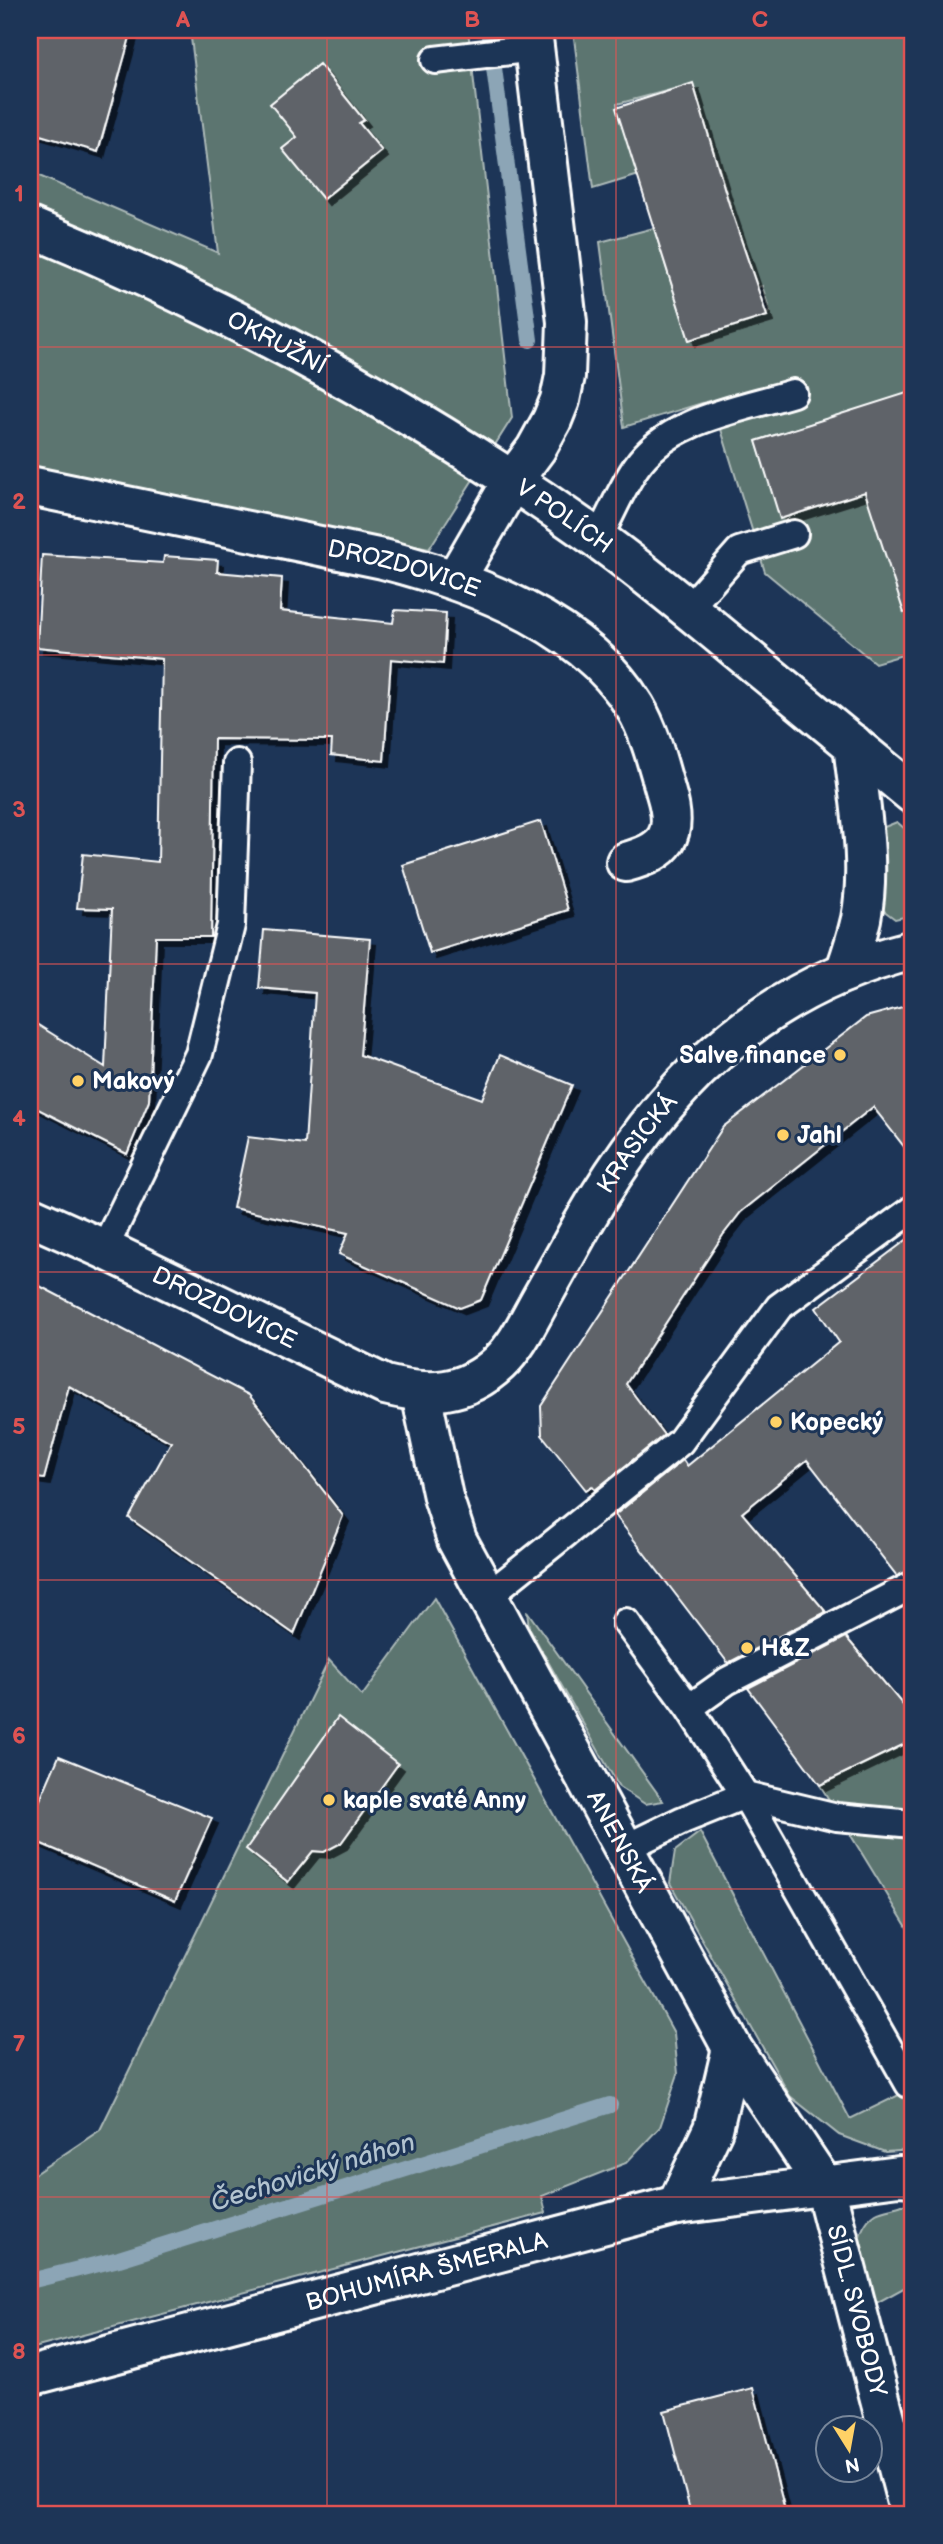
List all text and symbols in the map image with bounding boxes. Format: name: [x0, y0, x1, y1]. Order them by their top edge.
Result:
text: A: [175, 6, 191, 34]
text: B: [464, 6, 480, 34]
text: C: [752, 6, 768, 34]
text: 1: [14, 180, 24, 208]
street label: OKRUŽNÍ: [223, 304, 333, 381]
street label: V POLÍCH: [511, 473, 618, 560]
text: 2: [12, 488, 26, 516]
street label: DROZDOVICE: [325, 533, 484, 603]
text: 3: [12, 796, 26, 824]
place label: Salve finance: [679, 1041, 826, 1070]
marker: Salve finance: [832, 1047, 848, 1063]
place label: Makový: [92, 1067, 175, 1096]
marker: Makový: [70, 1073, 86, 1089]
street label: KRASICKÁ: [590, 1087, 683, 1198]
text: 4: [12, 1105, 26, 1133]
place label: Jahl: [797, 1121, 842, 1150]
marker: Jahl: [775, 1127, 791, 1143]
street label: DROZDOVICE: [148, 1260, 302, 1355]
place label: Kopecký: [790, 1408, 883, 1437]
text: 5: [12, 1413, 26, 1441]
marker: Kopecký: [768, 1414, 784, 1430]
place label: H&Z: [761, 1634, 810, 1663]
marker: H&Z: [739, 1640, 755, 1656]
text: 6: [12, 1722, 26, 1750]
street label: ANENSKÁ: [581, 1785, 660, 1897]
place label: kaple svaté Anny: [343, 1786, 526, 1815]
marker: kaple svaté Anny: [321, 1792, 337, 1808]
text: 7: [13, 2030, 26, 2058]
water label: Čechovický náhon: [207, 2125, 419, 2219]
street label: SÍDL. SVOBODY: [821, 2222, 894, 2400]
street label: BOHUMÍRA ŠMERALA: [303, 2225, 551, 2317]
text: 8: [12, 2338, 26, 2366]
north arrow: [814, 2414, 884, 2484]
text: N: [843, 2452, 861, 2477]

